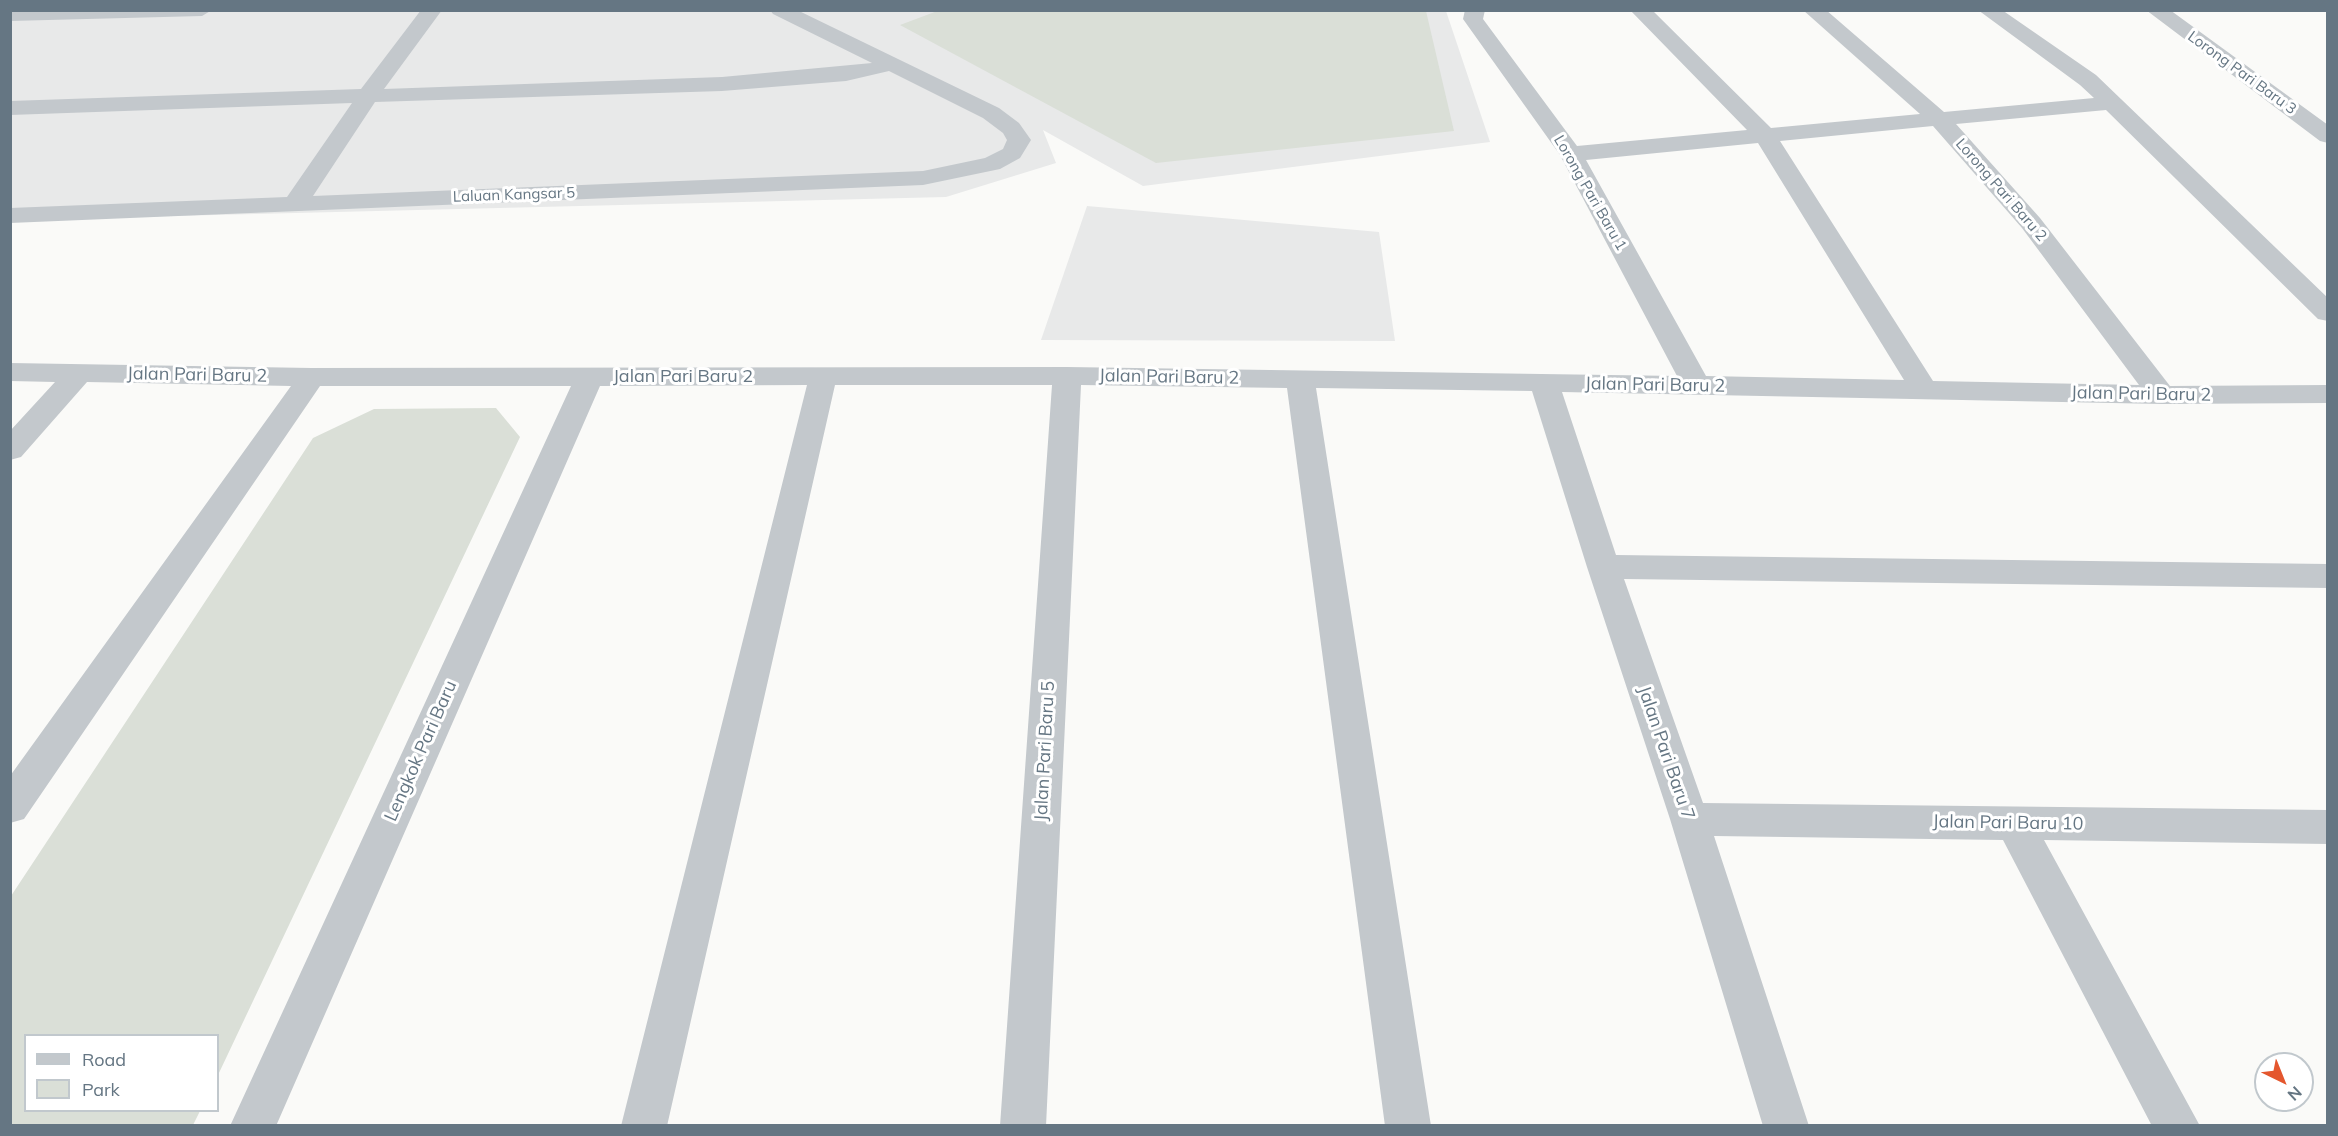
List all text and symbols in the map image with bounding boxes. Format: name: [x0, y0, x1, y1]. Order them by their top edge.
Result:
street label: Lorong Pari Baru 3: [2184, 28, 2300, 118]
street label: Lorong Pari Baru 1: [1550, 132, 1630, 254]
street label: Lorong Pari Baru 2: [1952, 135, 2050, 245]
street label: Laluan Kangsar 5: [453, 184, 575, 206]
street label: Jalan Pari Baru 2: [127, 363, 267, 387]
street label: Jalan Pari Baru 2: [1099, 365, 1239, 389]
street label: Jalan Pari Baru 2: [613, 366, 753, 388]
street label: Jalan Pari Baru 2: [1585, 373, 1725, 397]
street label: Jalan Pari Baru 2: [2071, 382, 2211, 406]
street label: Lengkok Pari Baru: [380, 677, 462, 825]
street label: Jalan Pari Baru 5: [1031, 680, 1059, 822]
street label: Jalan Pari Baru 7: [1633, 683, 1699, 823]
street label: Jalan Pari Baru 10: [1932, 811, 2084, 835]
legend: [24, 1034, 219, 1112]
text: Road: [82, 1048, 126, 1071]
north arrow: [2254, 1052, 2314, 1112]
text: Park: [82, 1078, 120, 1101]
text: N: [2284, 1082, 2306, 1105]

